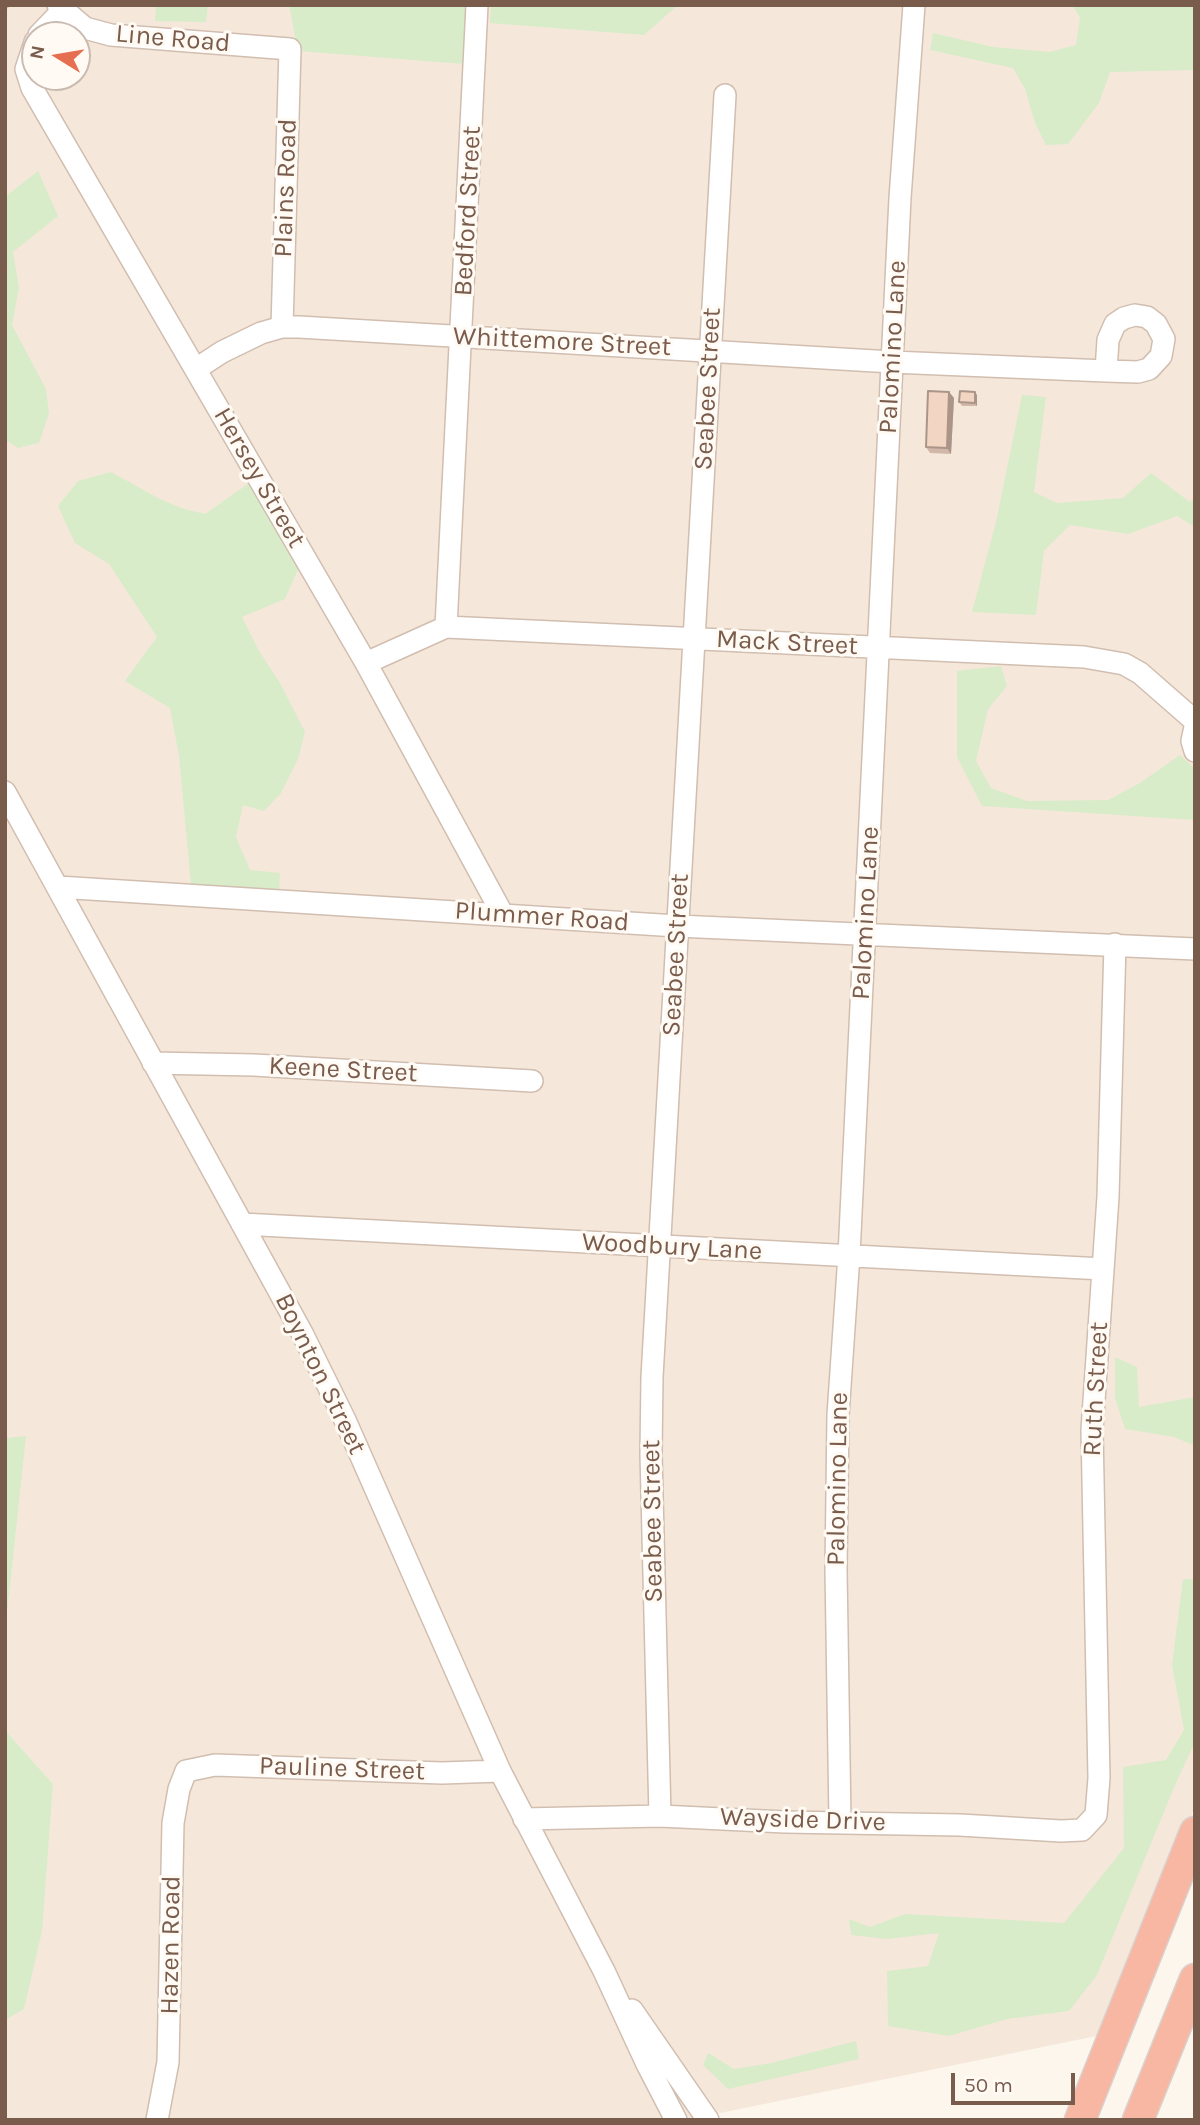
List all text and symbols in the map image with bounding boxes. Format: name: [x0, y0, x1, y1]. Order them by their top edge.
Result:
street label: Line Road: [114, 18, 232, 60]
north arrow: [21, 21, 91, 91]
text: N: [25, 44, 49, 61]
street label: Plains Road: [268, 118, 304, 258]
street label: Bedford Street: [448, 125, 488, 297]
street label: Palomino Lane: [873, 259, 913, 435]
street label: Seabee Street: [688, 307, 728, 471]
street label: Whittemore Street: [452, 321, 672, 363]
street label: Hersey Street: [206, 402, 312, 554]
street label: Mack Street: [715, 624, 859, 662]
street label: Palomino Lane: [846, 825, 886, 1001]
street label: Seabee Street: [656, 873, 696, 1037]
street label: Plummer Road: [454, 895, 630, 939]
street label: Keene Street: [268, 1051, 418, 1089]
street label: Woodbury Lane: [581, 1227, 763, 1267]
street label: Boynton Street: [268, 1288, 372, 1460]
street label: Ruth Street: [1077, 1321, 1115, 1457]
street label: Palomino Lane: [821, 1392, 855, 1566]
street label: Seabee Street: [636, 1439, 670, 1603]
street label: Pauline Street: [258, 1751, 426, 1787]
street label: Wayside Drive: [720, 1802, 886, 1838]
street label: Hazen Road: [154, 1875, 188, 2015]
scale bar: [955, 2058, 1079, 2102]
text: 50 m: [964, 2073, 1013, 2097]

